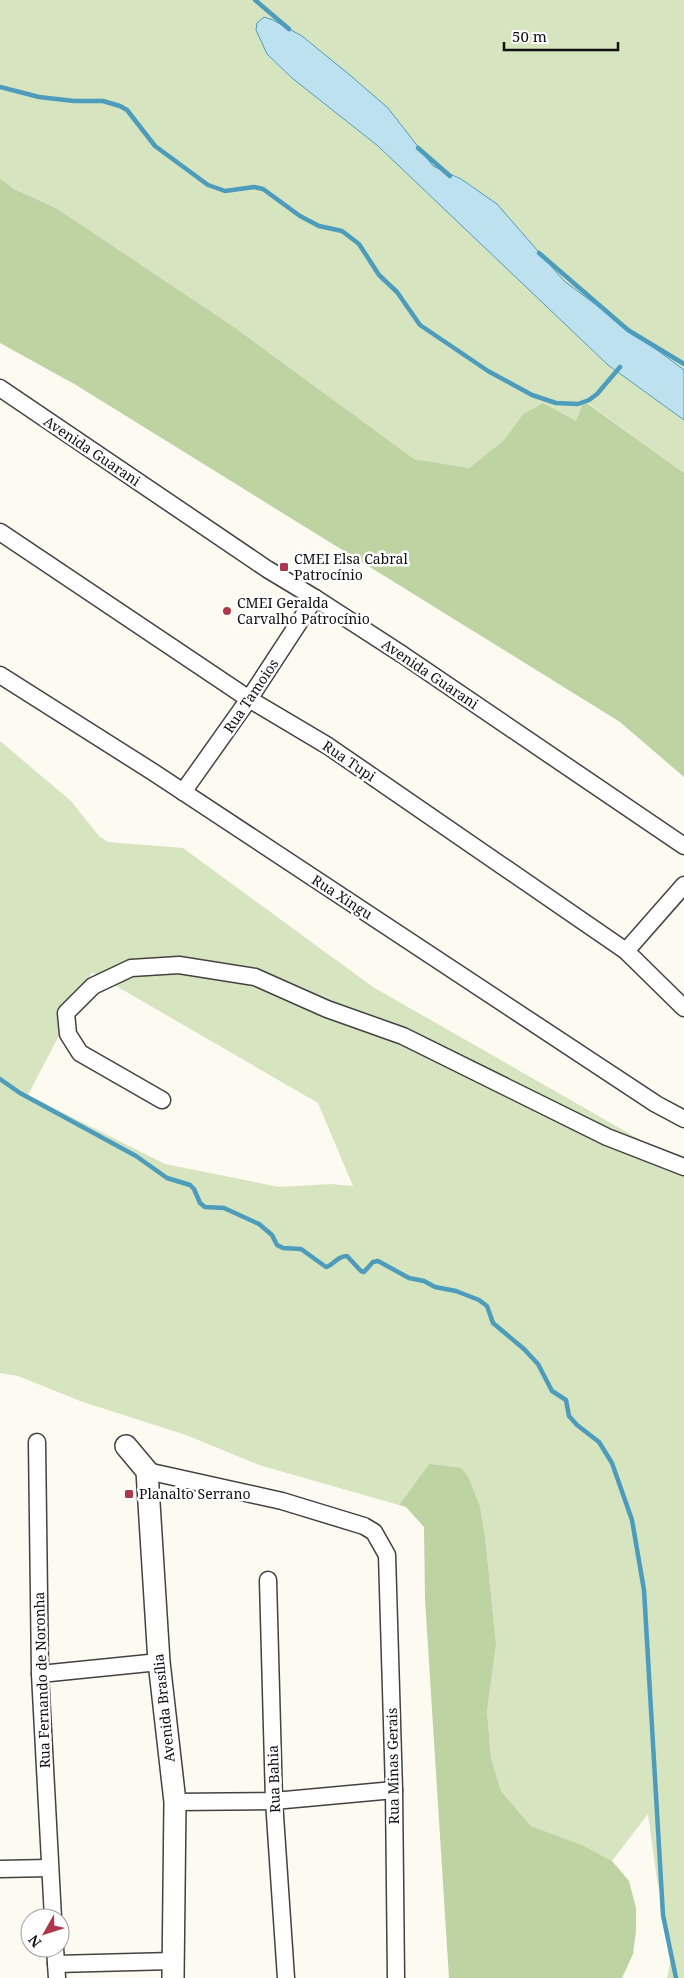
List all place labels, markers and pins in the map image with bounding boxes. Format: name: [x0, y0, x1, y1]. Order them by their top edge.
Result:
place label: CMEI Elsa Cabral Patrocínio: [294, 549, 408, 584]
marker: CMEI Elsa Cabral Patrocínio: [278, 561, 290, 573]
place label: CMEI Geralda Carvalho Patrocínio: [237, 593, 370, 628]
marker: CMEI Geralda Carvalho Patrocínio: [221, 605, 233, 617]
place label: Planalto Serrano: [139, 1484, 251, 1503]
marker: Planalto Serrano: [123, 1488, 135, 1500]

